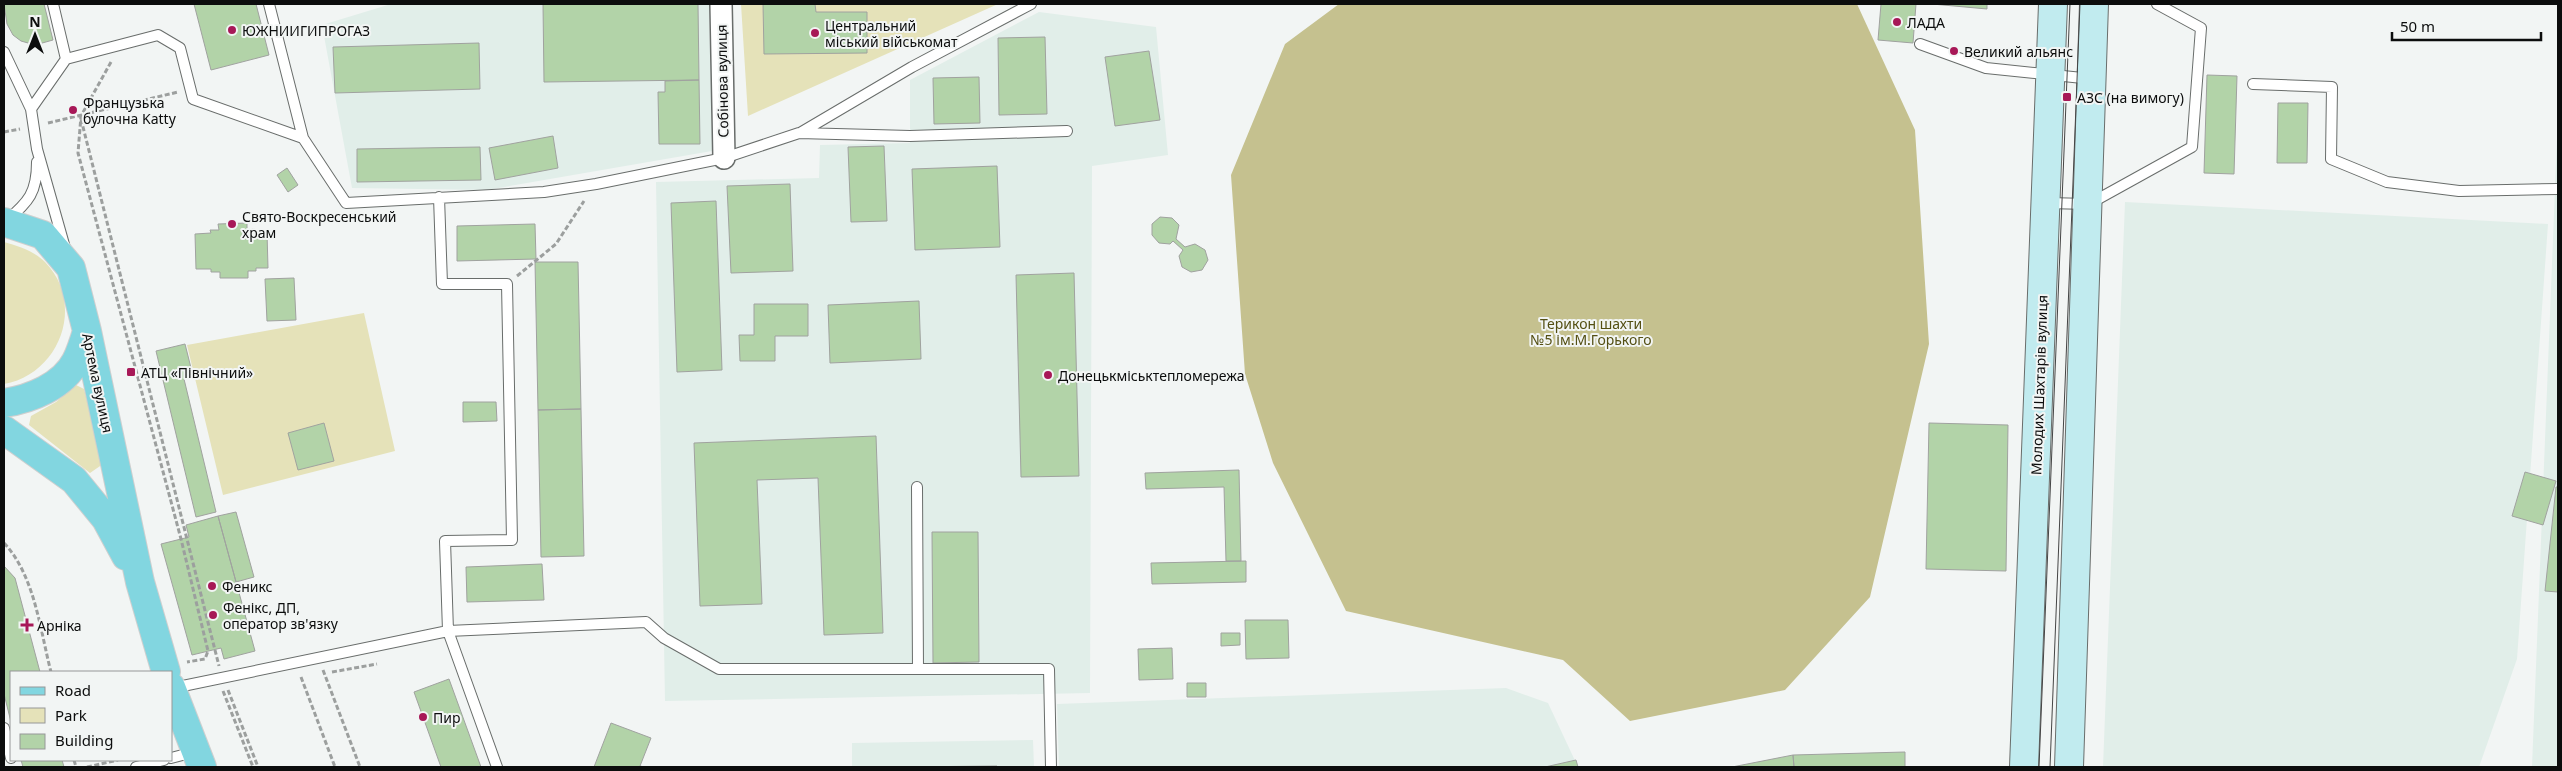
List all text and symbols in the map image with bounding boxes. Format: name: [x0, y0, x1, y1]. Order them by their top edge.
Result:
north arrow: [10, 10, 60, 60]
scale bar: [2392, 10, 2541, 42]
text: N: [29, 12, 41, 31]
place label: ЛАДА: [1907, 13, 1945, 32]
place label: Центральний міський військомат: [825, 16, 958, 51]
marker: ЛАДА: [1891, 16, 1903, 28]
text: 50 m: [2400, 16, 2435, 36]
place label: ЮЖНИИГИПРОГАЗ: [242, 21, 370, 40]
marker: ЮЖНИИГИПРОГАЗ: [226, 24, 238, 36]
street label: Собінова вулиця: [712, 24, 732, 138]
marker: Центральний міський військомат: [809, 27, 821, 39]
place label: Великий альянс: [1964, 42, 2073, 61]
marker: Великий альянс: [1948, 45, 1960, 57]
place label: АЗС (на вимогу): [2077, 88, 2184, 107]
marker: АЗС (на вимогу): [2061, 91, 2073, 103]
place label: Французька булочна Katty: [83, 93, 177, 128]
marker: Французька булочна Katty: [67, 104, 79, 116]
place label: Свято-Воскресенський храм: [242, 207, 397, 242]
marker: Свято-Воскресенський храм: [226, 218, 238, 230]
street label: Молодих Шахтарів вулиця: [2026, 295, 2052, 475]
park label: Терикон шахти №5 ім.М.Горького: [1530, 314, 1652, 349]
street label: Артема вулиця: [78, 331, 118, 435]
place label: АТЦ «Північний»: [141, 363, 253, 382]
marker: АТЦ «Північний»: [125, 366, 137, 378]
place label: Донецькміськтепломережа: [1058, 366, 1244, 385]
marker: Донецькміськтепломережа: [1042, 369, 1054, 381]
place label: Феникс: [222, 577, 273, 596]
marker: Феникс: [206, 580, 218, 592]
place label: Фенікс, ДП, оператор зв'язку: [223, 598, 339, 633]
marker: Фенікс, ДП, оператор зв'язку: [207, 609, 219, 621]
place label: Арніка: [37, 616, 82, 635]
marker: Арніка: [21, 619, 33, 631]
legend: [10, 671, 172, 761]
text: Road: [55, 680, 91, 700]
text: Park: [55, 705, 87, 725]
place label: Пир: [433, 708, 460, 727]
marker: Пир: [417, 711, 429, 723]
text: Building: [55, 730, 113, 750]

